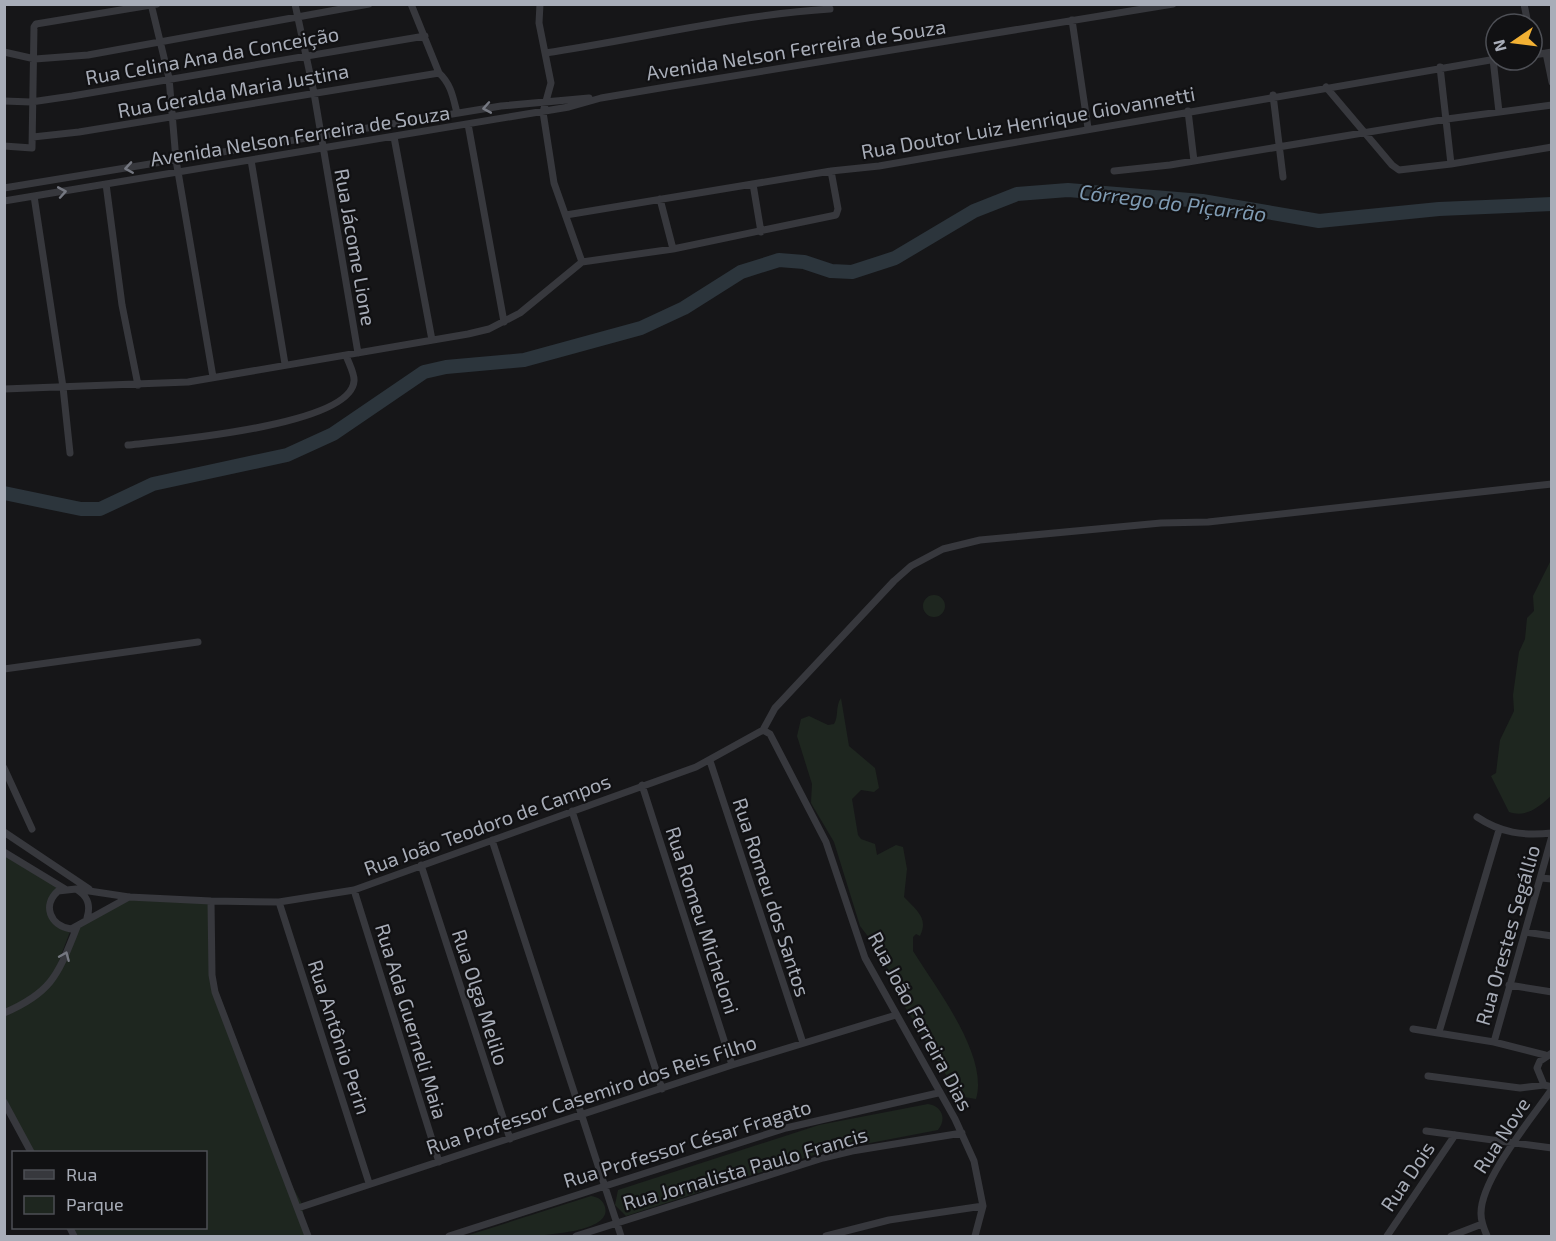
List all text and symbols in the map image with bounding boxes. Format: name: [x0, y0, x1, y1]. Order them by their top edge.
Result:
north arrow: [1484, 12, 1544, 72]
street label: Avenida Nelson Ferreira de Souza: [644, 13, 948, 85]
street label: Rua Celina Ana da Conceição: [83, 21, 341, 90]
text: N: [1488, 38, 1510, 54]
street label: Rua Geralda Maria Justina: [115, 58, 351, 122]
street label: Rua Doutor Luiz Henrique Giovannetti: [859, 81, 1197, 163]
street label: Avenida Nelson Ferreira de Souza: [148, 99, 452, 171]
one-way arrow: [483, 101, 493, 114]
one-way arrow: [125, 161, 134, 173]
street label: Rua Jácome Lione: [330, 167, 382, 327]
water label: Córrego do Piçarrão: [1078, 178, 1268, 228]
one-way arrow: [58, 186, 67, 198]
street label: Rua João Teodoro de Campos: [360, 768, 614, 880]
street label: Rua Romeu dos Santos: [729, 795, 815, 999]
street label: Rua Romeu Micheloni: [661, 823, 745, 1017]
street label: Rua Orestes Segállio: [1470, 842, 1544, 1028]
street label: Rua Ada Guerneli Maia: [371, 920, 453, 1122]
street label: Rua Olga Melilo: [448, 926, 514, 1068]
street label: Rua João Ferreira Dias: [864, 927, 978, 1115]
one-way arrow: [58, 952, 70, 963]
street label: Rua Antônio Perin: [304, 957, 376, 1117]
street label: Rua Professor Casemiro dos Reis Filho: [423, 1029, 759, 1159]
street label: Rua Nove: [1468, 1092, 1534, 1178]
street label: Rua Professor César Fragato: [560, 1094, 814, 1192]
street label: Rua Jornalista Paulo Francis: [620, 1122, 870, 1214]
street label: Rua Dois: [1375, 1137, 1439, 1215]
legend: [12, 1151, 207, 1229]
text: Rua: [66, 1163, 97, 1185]
text: Parque: [66, 1193, 124, 1215]

